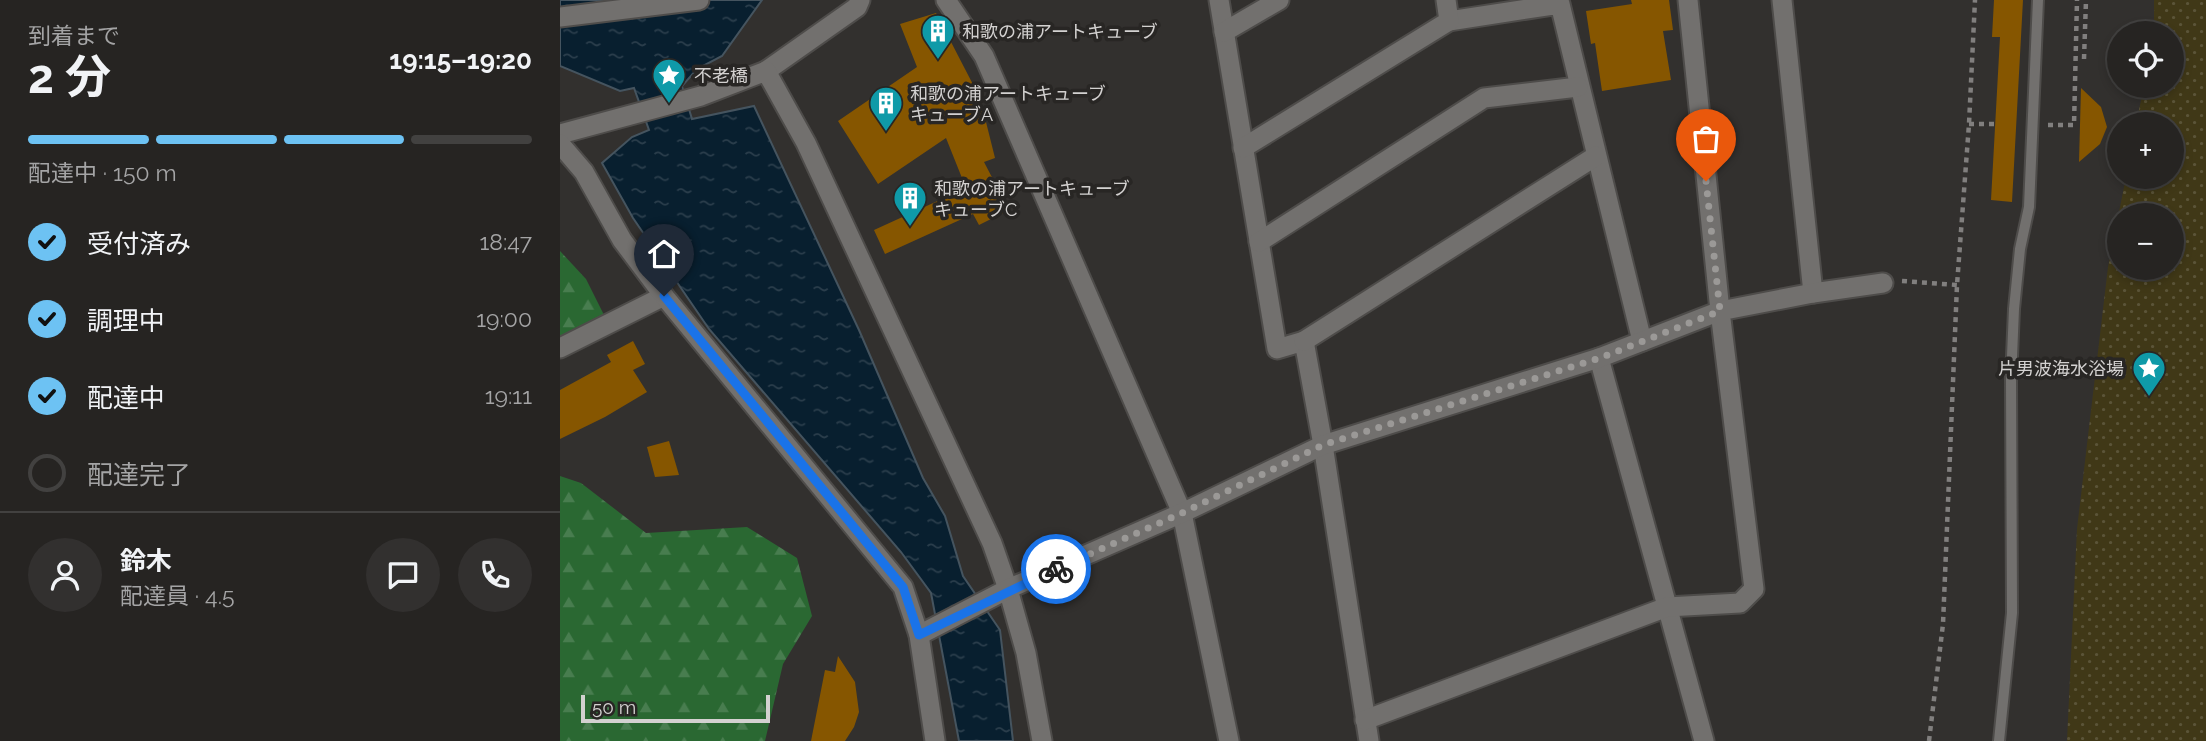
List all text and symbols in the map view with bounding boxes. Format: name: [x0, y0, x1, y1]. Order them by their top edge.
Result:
building icon: 和歌の浦アートキューブ: [919, 12, 957, 61]
place label: 和歌の浦アートキューブ: [962, 21, 1158, 42]
map controls: [2107, 21, 2184, 280]
button: locate: [2107, 21, 2184, 98]
text: 到着まで: [28, 22, 120, 49]
text: 19:15–19:20: [389, 45, 532, 75]
text: 2 分: [28, 50, 111, 104]
place icon: 不老橋: [650, 56, 688, 105]
place label: 不老橋: [694, 65, 748, 86]
place label: 和歌の浦アートキューブ キューブA: [910, 83, 1106, 125]
building icon: 和歌の浦アートキューブ キューブA: [867, 84, 905, 133]
pin: [1676, 109, 1736, 181]
button: +: [2107, 112, 2184, 189]
icon: bag: [1687, 120, 1725, 158]
text: 配達中 · 150 m: [28, 159, 177, 186]
place label: 和歌の浦アートキューブ キューブC: [934, 178, 1130, 220]
building icon: 和歌の浦アートキューブ キューブC: [891, 179, 929, 228]
button: −: [2107, 203, 2184, 280]
icon: check: [28, 223, 66, 261]
pin: [634, 224, 694, 296]
text: 18:47: [479, 228, 532, 255]
text: 受付済み: [87, 229, 191, 259]
icon: home: [645, 235, 683, 273]
icon: check: [28, 300, 66, 338]
text: 19:00: [476, 305, 532, 332]
text: 調理中: [87, 306, 165, 336]
place icon: 片男波海水浴場: [2130, 349, 2168, 398]
place label: 片男波海水浴場: [1998, 358, 2124, 379]
icon: check: [28, 377, 66, 415]
text: 19:11: [485, 382, 532, 409]
text: 配達中: [87, 383, 165, 413]
text: 配達完了: [87, 460, 191, 490]
courier: [1021, 534, 1091, 604]
button: person: [28, 538, 102, 612]
button: chat: [366, 538, 440, 612]
button: phone: [458, 538, 532, 612]
text: 鈴木: [120, 546, 172, 576]
icon: bike: [1037, 550, 1075, 588]
text: 配達員 · 4.5: [120, 582, 235, 609]
scale bar: [581, 692, 770, 724]
text: 50 m: [592, 696, 636, 718]

